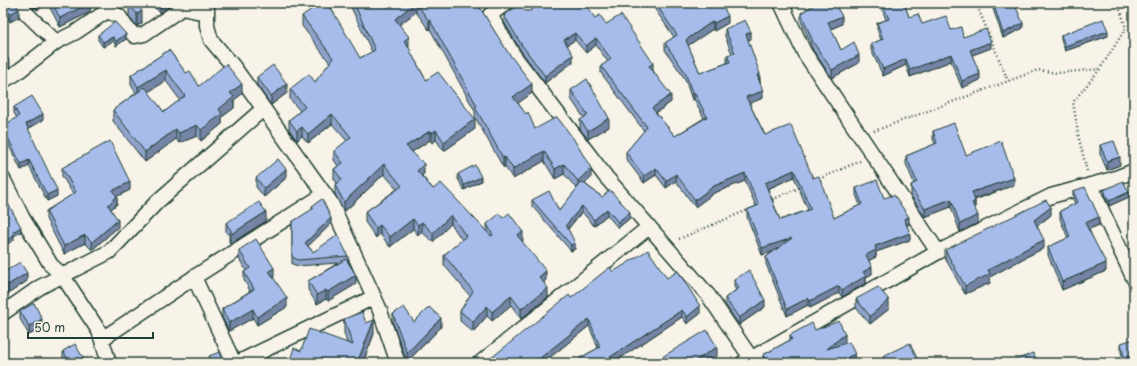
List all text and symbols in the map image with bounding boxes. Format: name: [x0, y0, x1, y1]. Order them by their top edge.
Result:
scale bar: [28, 314, 153, 340]
text: 50 m: [34, 318, 65, 336]

